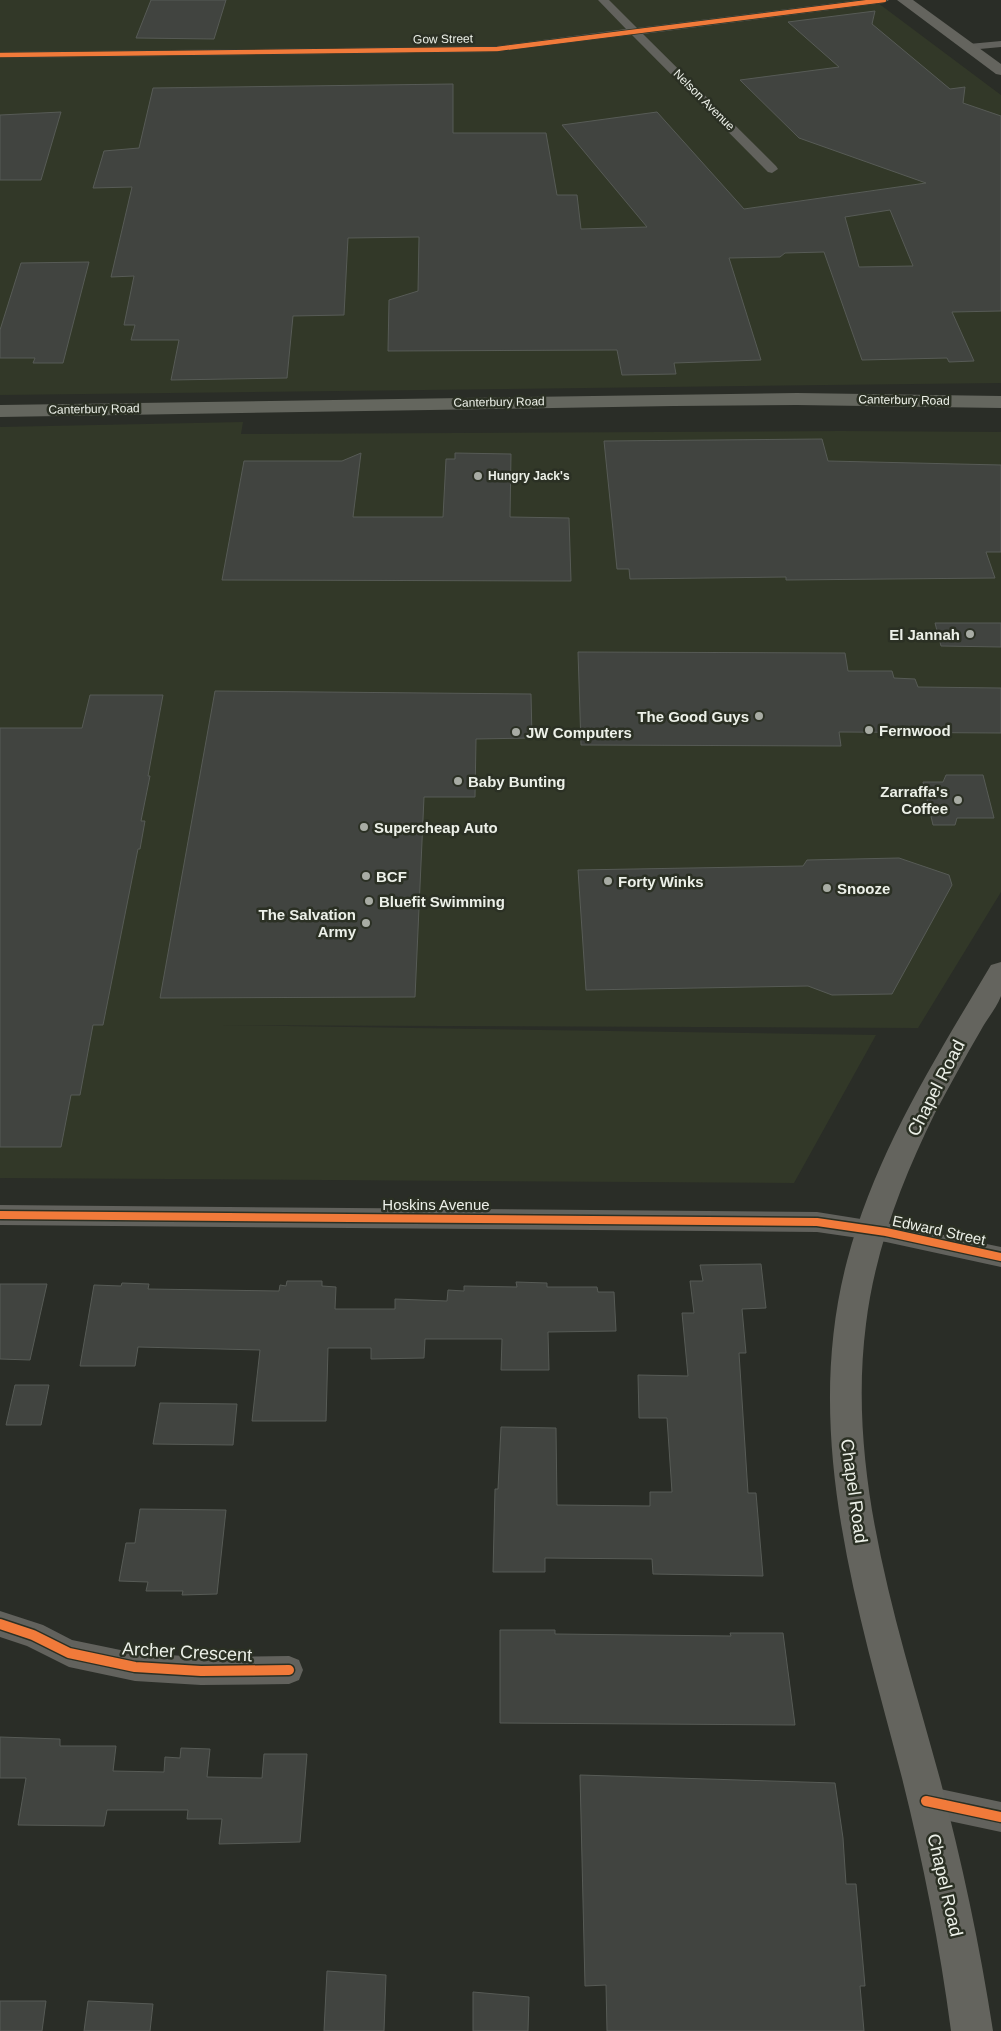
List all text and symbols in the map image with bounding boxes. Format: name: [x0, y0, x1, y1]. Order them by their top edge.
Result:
street label: Gow Street: [413, 31, 474, 47]
street label: Nelson Avenue: [671, 67, 738, 134]
street label: Canterbury Road: [858, 392, 950, 408]
street label: Canterbury Road: [453, 394, 545, 410]
street label: Canterbury Road: [48, 401, 140, 417]
place label: Hungry Jack's: [488, 469, 570, 483]
marker: Hungry Jack's: [472, 470, 484, 482]
place label: El Jannah: [889, 626, 960, 643]
marker: El Jannah: [964, 628, 976, 640]
place label: The Good Guys: [637, 708, 749, 725]
marker: The Good Guys: [753, 710, 765, 722]
place label: Fernwood: [879, 722, 951, 739]
place label: JW Computers: [526, 724, 632, 741]
marker: Fernwood: [863, 724, 875, 736]
marker: JW Computers: [510, 726, 522, 738]
place label: Baby Bunting: [468, 773, 566, 790]
marker: Baby Bunting: [452, 775, 464, 787]
place label: Zarraffa's Coffee: [880, 783, 948, 817]
marker: Zarraffa's Coffee: [952, 794, 964, 806]
place label: Supercheap Auto: [374, 819, 498, 836]
marker: Supercheap Auto: [358, 821, 370, 833]
place label: BCF: [376, 868, 407, 885]
marker: BCF: [360, 870, 372, 882]
place label: Forty Winks: [618, 873, 704, 890]
marker: Forty Winks: [602, 875, 614, 887]
place label: Snooze: [837, 880, 890, 897]
marker: Snooze: [821, 882, 833, 894]
place label: Bluefit Swimming: [379, 893, 505, 910]
marker: Bluefit Swimming: [363, 895, 375, 907]
place label: The Salvation Army: [258, 906, 357, 940]
marker: The Salvation Army: [360, 917, 372, 929]
street label: Chapel Road: [903, 1037, 969, 1139]
street label: Hoskins Avenue: [382, 1196, 490, 1213]
street label: Edward Street: [891, 1212, 988, 1248]
street label: Chapel Road: [837, 1438, 871, 1544]
street label: Archer Crescent: [122, 1639, 252, 1665]
street label: Chapel Road: [923, 1832, 967, 1938]

